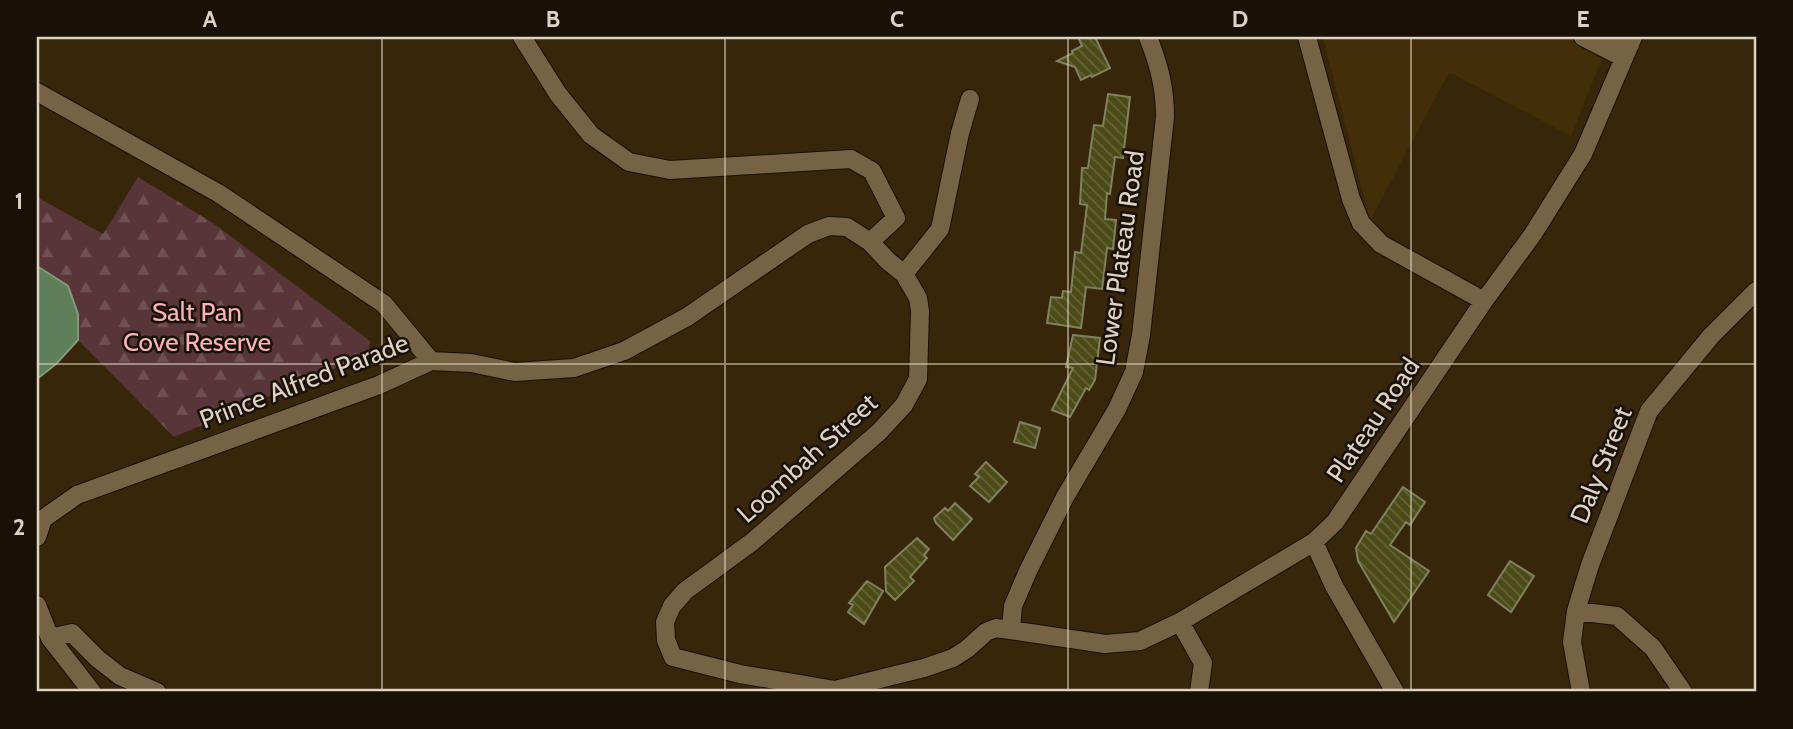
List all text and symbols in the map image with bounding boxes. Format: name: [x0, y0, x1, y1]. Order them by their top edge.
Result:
text: A: [203, 5, 218, 33]
text: B: [546, 5, 560, 33]
text: C: [890, 5, 904, 33]
text: D: [1232, 5, 1248, 33]
text: E: [1576, 5, 1590, 33]
street label: Lower Plateau Road: [1089, 149, 1151, 367]
text: 1: [15, 187, 23, 215]
park label: Salt Pan Cove Reserve: [123, 296, 271, 358]
street label: Prince Alfred Parade: [195, 326, 413, 436]
street label: Plateau Road: [1320, 352, 1426, 488]
street label: Loombah Street: [730, 386, 884, 529]
street label: Daly Street: [1563, 402, 1639, 528]
text: 2: [13, 513, 25, 541]

